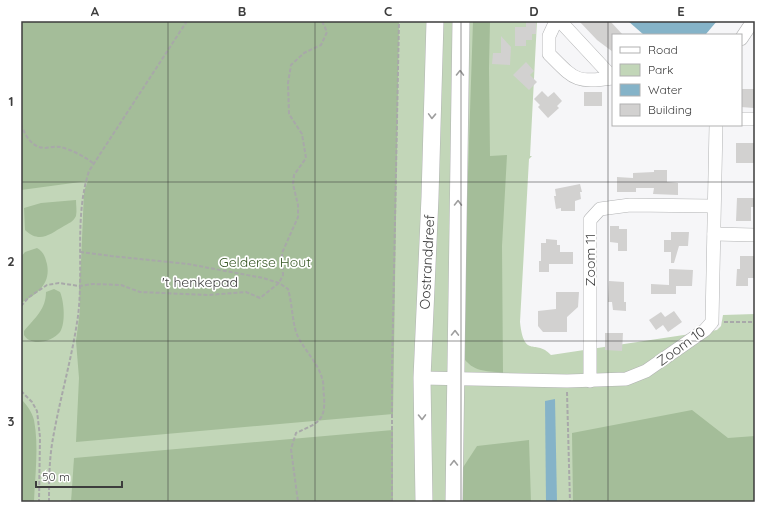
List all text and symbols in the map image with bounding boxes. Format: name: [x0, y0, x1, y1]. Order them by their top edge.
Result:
text: A: [91, 3, 100, 19]
text: B: [238, 3, 246, 19]
text: C: [384, 3, 392, 19]
text: D: [529, 3, 539, 19]
text: E: [677, 3, 685, 19]
legend: [612, 34, 742, 126]
text: Road: [648, 42, 678, 57]
text: Park: [648, 62, 673, 77]
one-way arrow: [456, 70, 464, 76]
text: Water: [648, 82, 683, 97]
text: 1: [8, 93, 14, 109]
text: Building: [648, 102, 692, 117]
one-way arrow: [428, 113, 437, 119]
one-way arrow: [453, 200, 462, 206]
street label: Oostranddreef: [416, 214, 438, 310]
street label: Zoom 11: [581, 234, 599, 286]
text: 2: [7, 253, 15, 269]
park label: Gelderse Hout: [219, 253, 311, 271]
street label: 't henkepad: [162, 273, 238, 291]
street label: Zoom 10: [653, 322, 709, 370]
one-way arrow: [451, 330, 459, 336]
text: 3: [8, 413, 15, 429]
one-way arrow: [418, 414, 427, 420]
one-way arrow: [450, 460, 458, 466]
scale bar: [36, 463, 122, 489]
text: 50 m: [42, 469, 70, 484]

